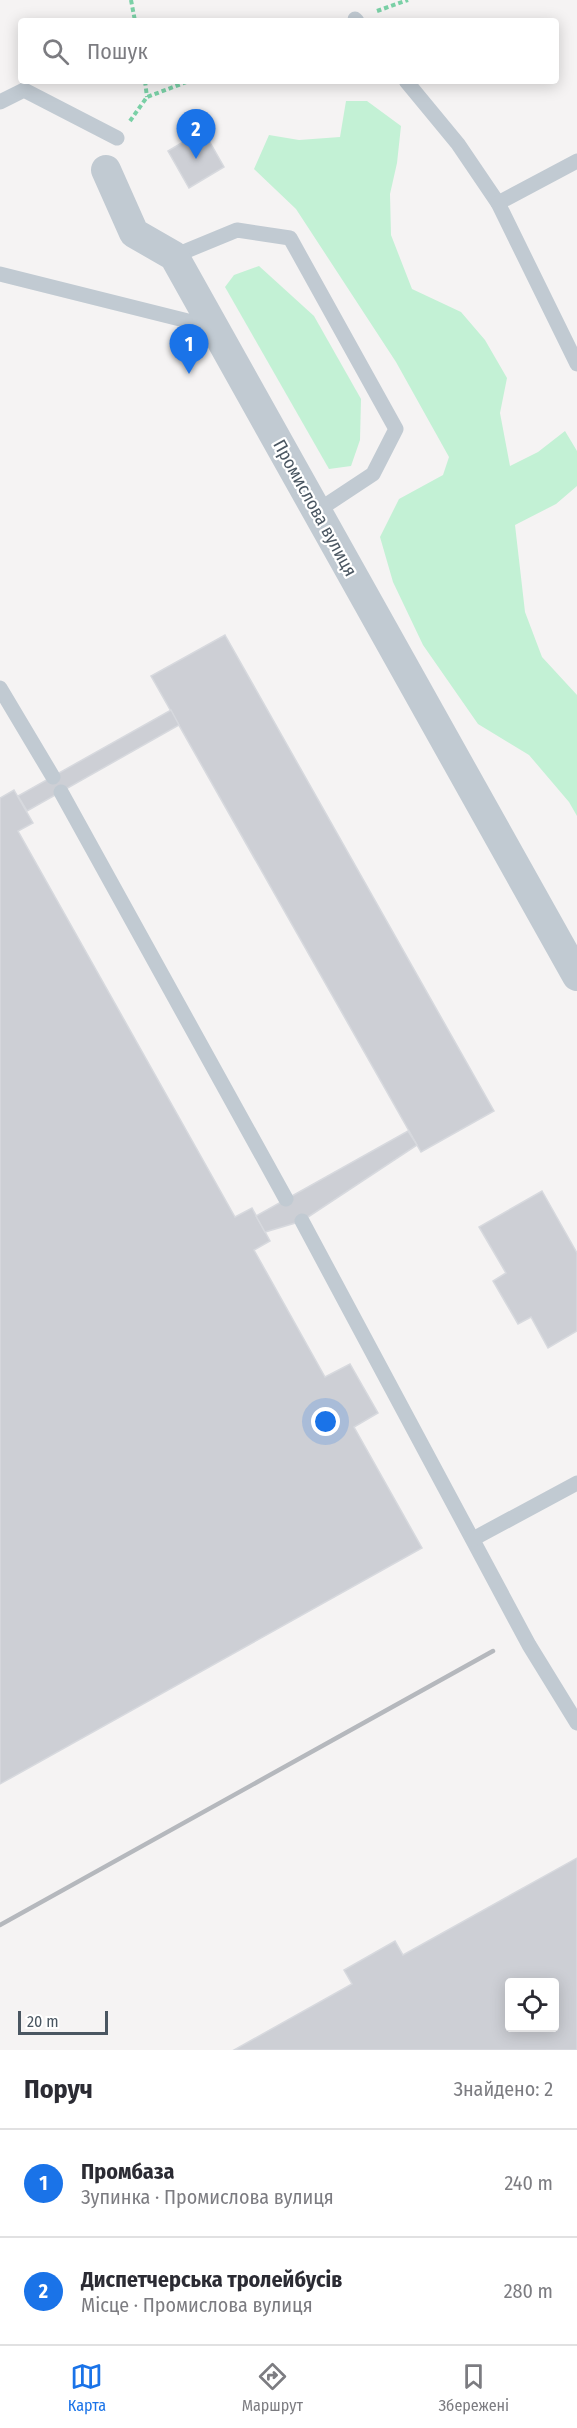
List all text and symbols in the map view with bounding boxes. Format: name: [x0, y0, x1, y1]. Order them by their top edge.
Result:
search box: [18, 18, 559, 84]
icon: search: [39, 35, 72, 68]
text: Пошук: [87, 38, 148, 65]
pin: 2: [176, 110, 216, 159]
pin: 1: [170, 324, 208, 374]
street label: Промислова вулиця: [268, 436, 362, 580]
your location: [311, 1407, 340, 1436]
map controls: [505, 1978, 559, 2032]
button: locate: [505, 1978, 559, 2032]
scale bar: [18, 2008, 108, 2036]
text: 20 m: [27, 2012, 58, 2031]
text: Поруч: [24, 2074, 93, 2105]
text: Знайдено: 2: [453, 2077, 553, 2101]
text: Промбаза: [81, 2158, 174, 2185]
text: 1: [39, 2171, 48, 2195]
text: 240 m: [504, 2171, 553, 2195]
text: Зупинка · Промислова вулиця: [81, 2185, 334, 2209]
text: Диспетчерська тролейбусів: [81, 2266, 342, 2293]
text: 2: [39, 2279, 48, 2303]
text: 280 m: [504, 2279, 553, 2303]
text: Місце · Промислова вулиця: [81, 2293, 313, 2317]
tab: Карта: [68, 2360, 106, 2415]
tab: Маршрут: [242, 2360, 303, 2415]
tab: Збережені: [439, 2360, 509, 2415]

